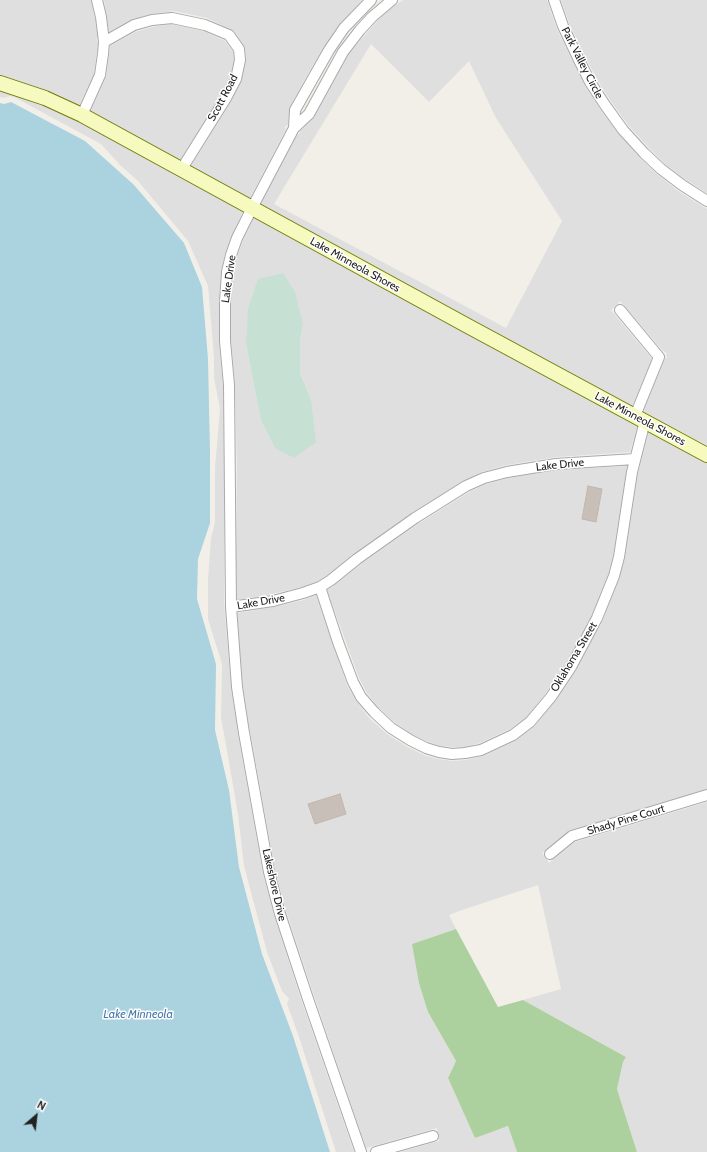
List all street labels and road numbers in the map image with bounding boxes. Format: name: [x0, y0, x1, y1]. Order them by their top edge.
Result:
street label: Park Valley Circle: [558, 25, 606, 101]
street label: Scott Road: [205, 72, 241, 124]
street label: Lake Minneola Shores: [308, 235, 402, 295]
street label: Lake Drive: [219, 254, 239, 304]
street label: Lake Minneola Shores: [592, 389, 688, 449]
street label: Lake Drive: [535, 456, 585, 474]
street label: Lake Drive: [236, 591, 286, 613]
street label: Oklahoma Street: [548, 620, 600, 694]
street label: Shady Pine Court: [586, 802, 666, 838]
street label: Lakeshore Drive: [259, 848, 289, 922]

